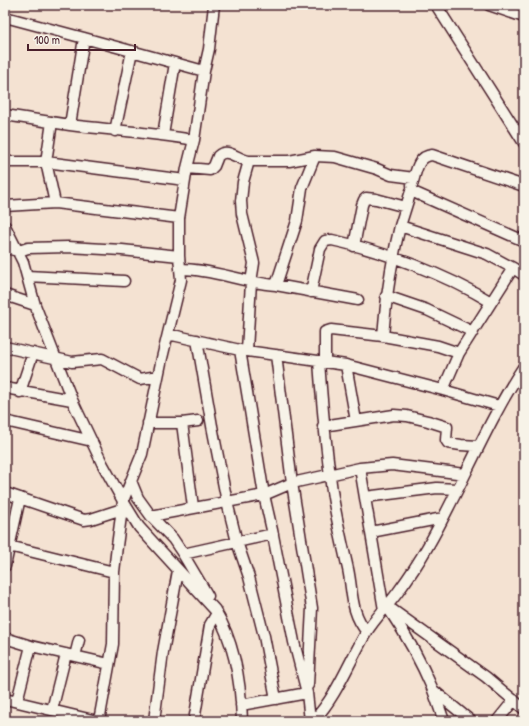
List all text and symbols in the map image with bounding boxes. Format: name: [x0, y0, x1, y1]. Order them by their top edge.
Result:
scale bar: [28, 26, 135, 52]
text: 100 m: [34, 31, 60, 48]

